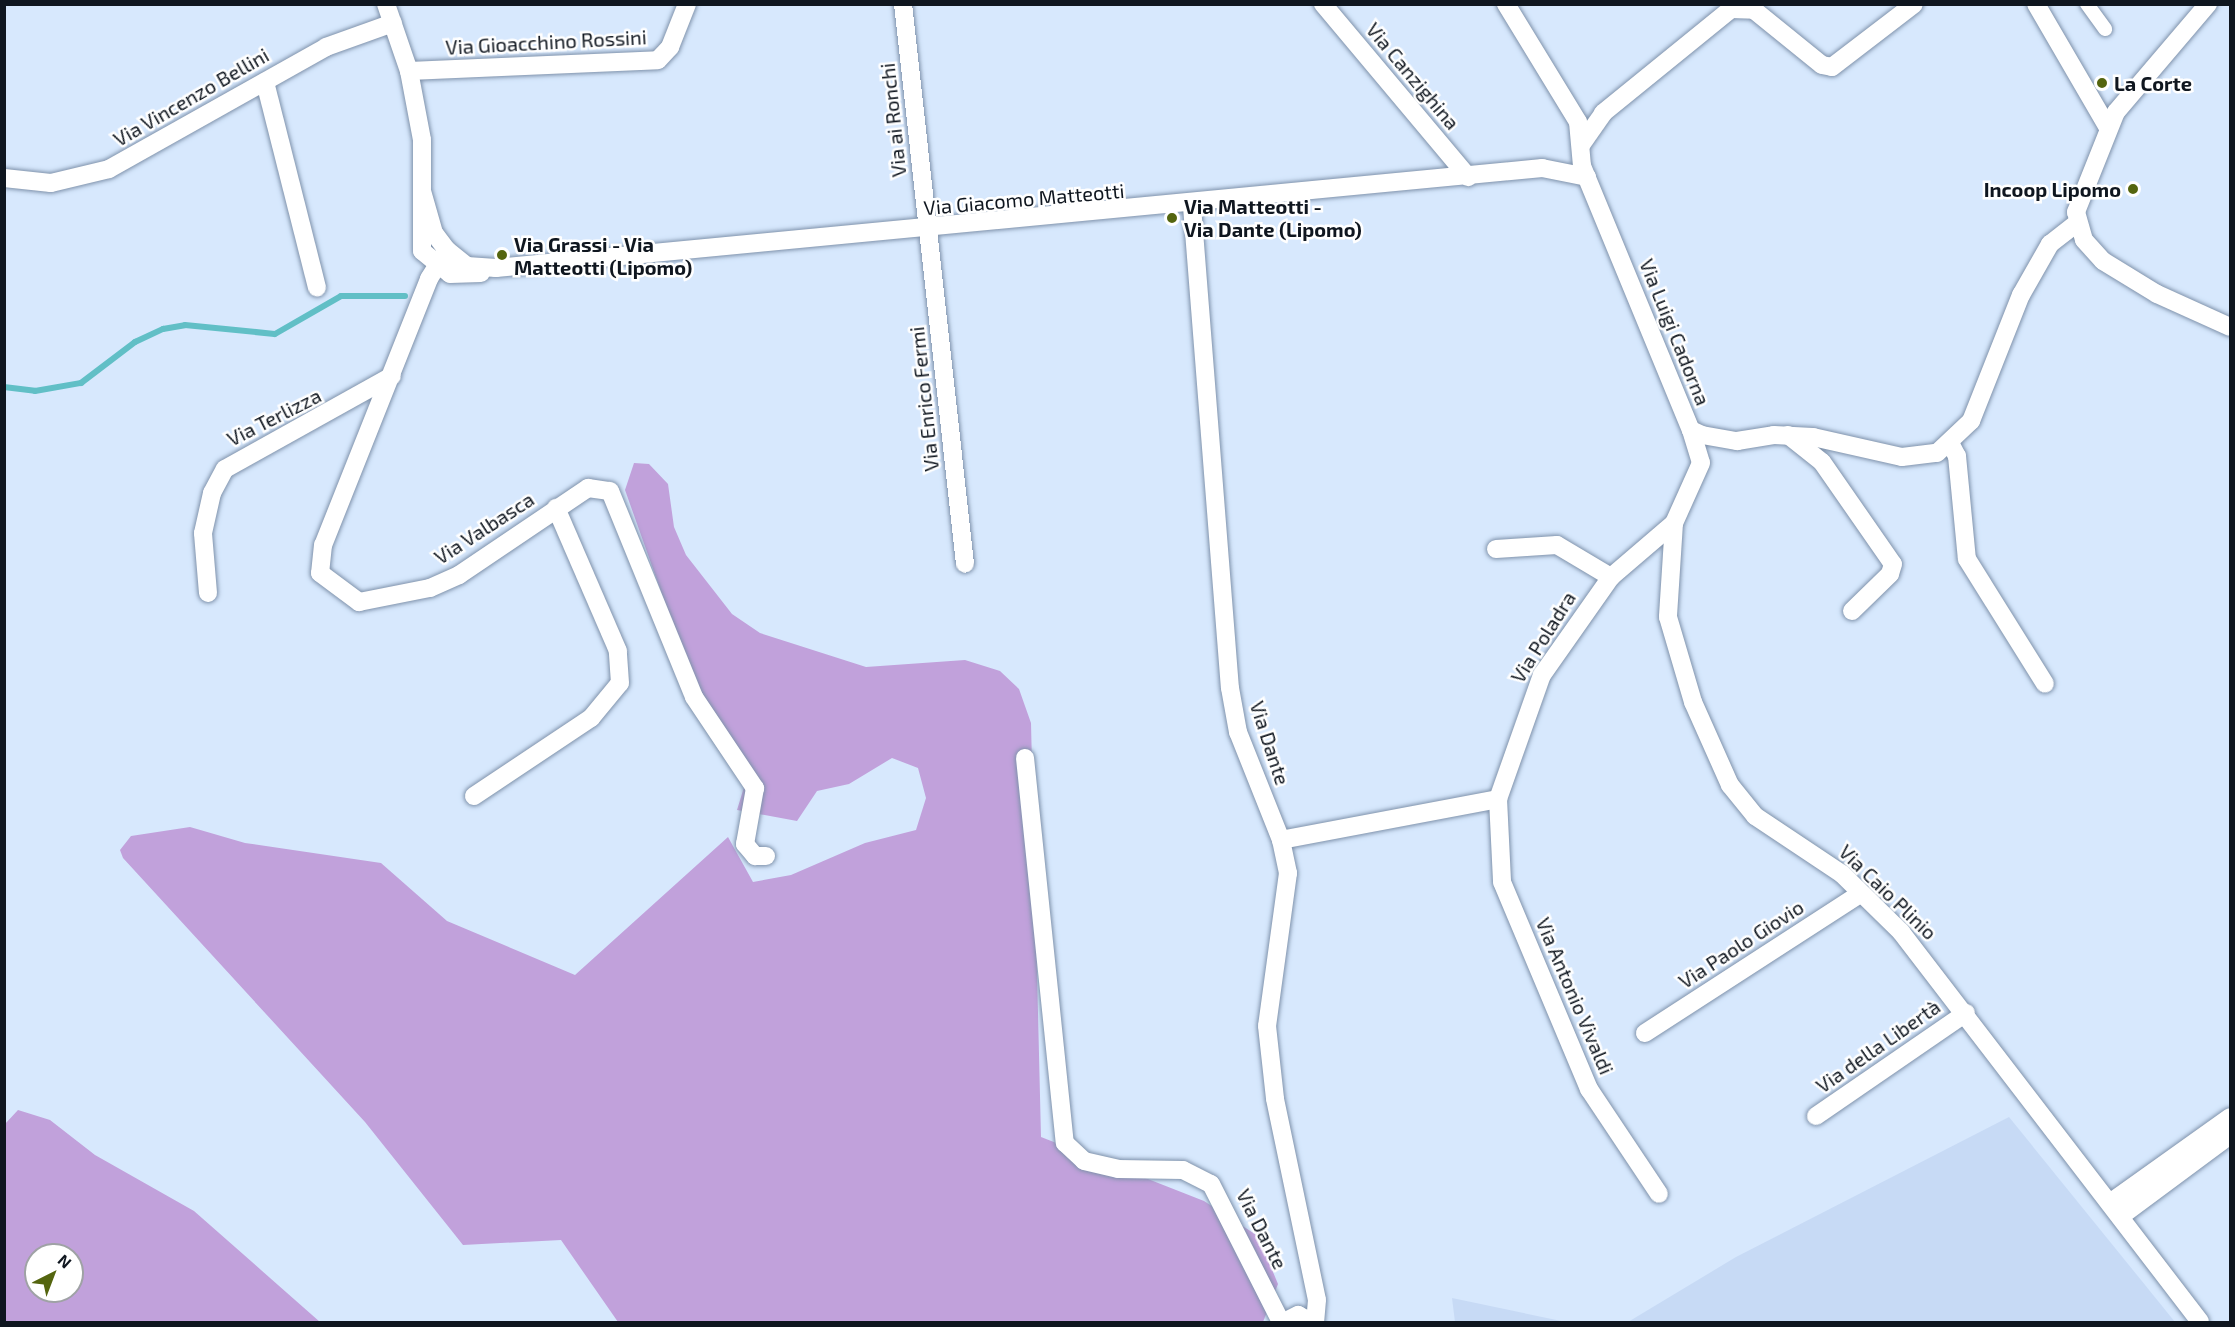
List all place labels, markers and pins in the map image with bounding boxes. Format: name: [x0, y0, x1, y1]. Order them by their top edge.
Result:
place label: La Corte: [2114, 71, 2192, 95]
marker: La Corte: [2095, 76, 2109, 90]
place label: Incoop Lipomo: [1984, 177, 2121, 201]
marker: Incoop Lipomo: [2126, 182, 2140, 196]
place label: Via Matteotti - Via Dante (Lipomo): [1184, 195, 1362, 242]
marker: Via Matteotti - Via Dante (Lipomo): [1165, 211, 1179, 225]
place label: Via Grassi - Via Matteotti (Lipomo): [514, 232, 692, 279]
marker: Via Grassi - Via Matteotti (Lipomo): [495, 248, 509, 262]

